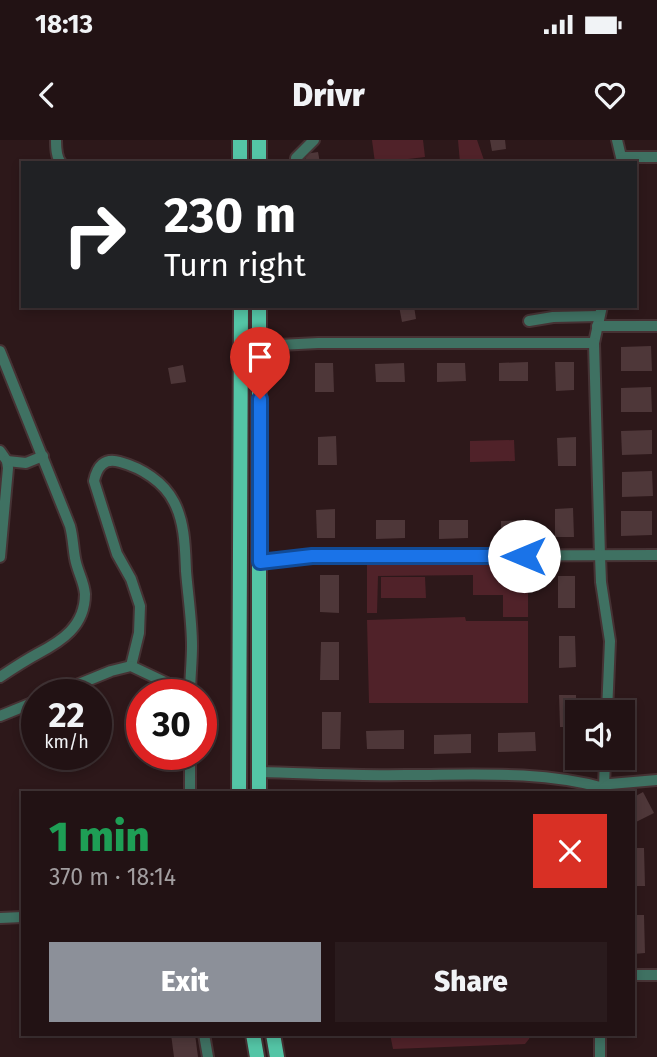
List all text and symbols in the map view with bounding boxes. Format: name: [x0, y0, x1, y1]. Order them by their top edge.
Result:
text: 18:13: [35, 9, 93, 40]
icon: back: [28, 76, 66, 114]
text: Drivr: [292, 76, 365, 114]
icon: heart: [591, 76, 629, 114]
text: 230 m: [164, 186, 296, 245]
icon: right: [49, 189, 140, 280]
text: Turn right: [164, 246, 306, 284]
pin: [230, 327, 290, 399]
icon: arrive: [241, 338, 279, 376]
position arrow: [487, 519, 561, 593]
speed limit sign: 30: [126, 679, 217, 770]
text: 22: [48, 694, 85, 736]
map controls: [565, 700, 635, 770]
button: sound: [565, 700, 635, 770]
text: km/h: [44, 731, 89, 753]
text: 1 min: [49, 812, 150, 862]
button: close: [533, 814, 607, 888]
text: 370 m · 18:14: [49, 863, 176, 891]
button: Exit: [49, 942, 321, 1022]
button: Share: [335, 942, 607, 1022]

